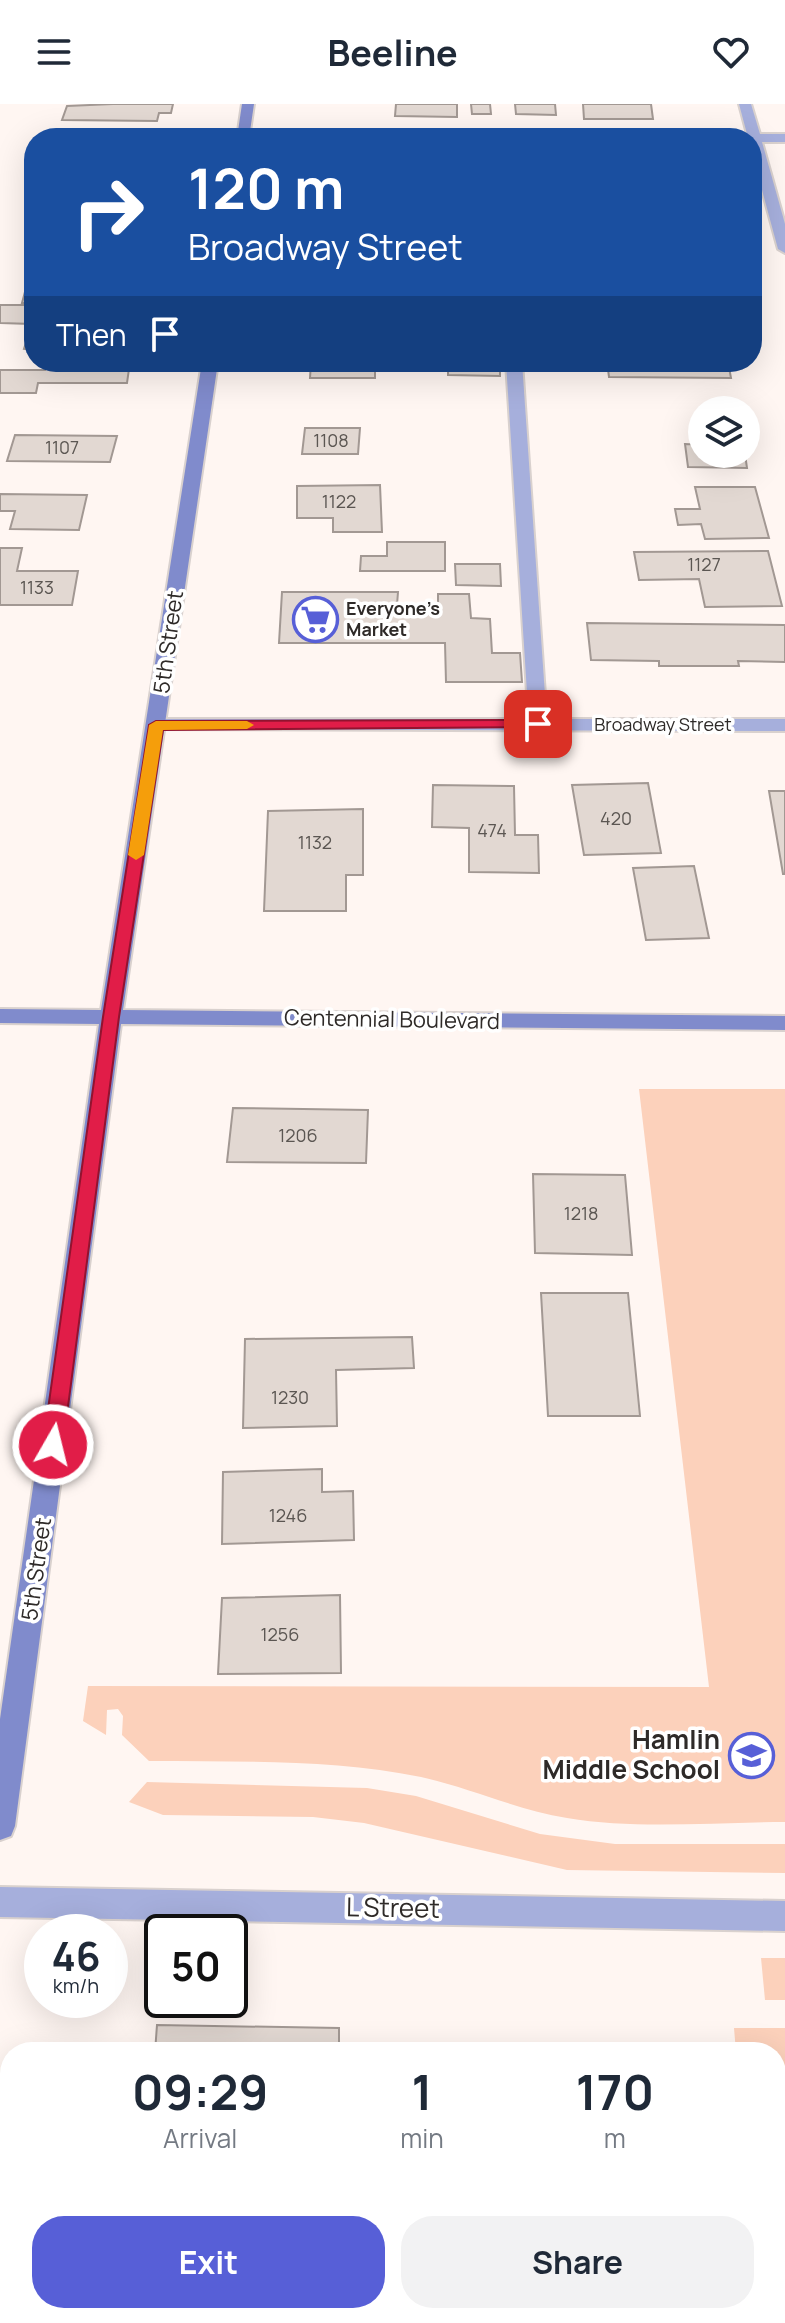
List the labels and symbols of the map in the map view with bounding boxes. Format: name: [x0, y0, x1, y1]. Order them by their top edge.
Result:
house number: 1108: [313, 428, 349, 452]
house number: 1107: [45, 435, 79, 459]
house number: 1122: [322, 489, 356, 513]
house number: 1127: [687, 552, 721, 576]
house number: 1133: [20, 575, 54, 599]
street label: 5th Street: [146, 588, 190, 695]
supermarket icon: Everyone’s Market: [291, 595, 339, 643]
place label: Everyone’s Market: [346, 596, 440, 641]
pin: [504, 690, 572, 758]
street label: Broadway Street: [594, 712, 732, 736]
house number: 420: [600, 806, 632, 830]
house number: 474: [477, 818, 507, 842]
house number: 1132: [298, 830, 332, 854]
street label: Centennial Boulevard: [284, 1002, 500, 1036]
house number: 1206: [278, 1123, 318, 1147]
house number: 1218: [564, 1201, 598, 1225]
house number: 1230: [271, 1385, 309, 1409]
position arrow: [11, 1403, 95, 1487]
house number: 1246: [269, 1503, 307, 1527]
street label: 5th Street: [14, 1515, 58, 1622]
house number: 1256: [261, 1622, 299, 1646]
place label: Hamlin Middle School: [542, 1721, 720, 1787]
school or university icon: Hamlin Middle School: [727, 1731, 775, 1779]
street label: L Street: [346, 1888, 440, 1926]
speed limit sign: 50: [144, 1914, 248, 2018]

